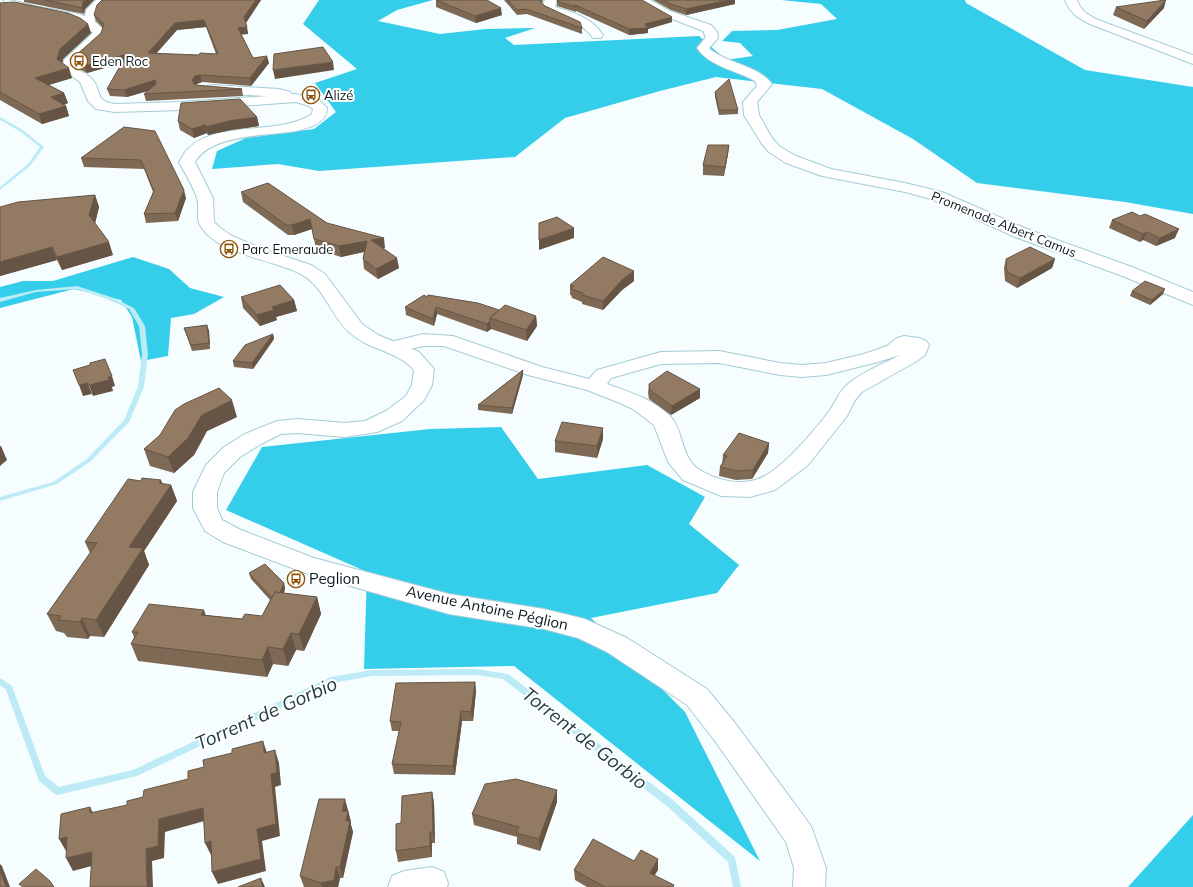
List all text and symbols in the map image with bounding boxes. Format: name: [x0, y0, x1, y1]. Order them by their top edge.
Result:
bus stop icon: Eden Roc: [69, 51, 89, 71]
place label: Eden Roc: [92, 53, 148, 69]
bus stop icon: Alizé: [301, 85, 321, 105]
place label: Alizé: [324, 87, 353, 103]
street label: Promenade Albert Camus: [929, 188, 1079, 260]
bus stop icon: Parc Emeraude: [219, 239, 239, 259]
place label: Parc Emeraude: [242, 241, 333, 257]
bus stop icon: Peglion: [286, 569, 306, 589]
place label: Peglion: [309, 569, 360, 588]
street label: Avenue Antoine Péglion: [404, 581, 570, 634]
water label: Torrent de Gorbio: [191, 671, 341, 755]
water label: Torrent de Gorbio: [517, 682, 653, 795]

